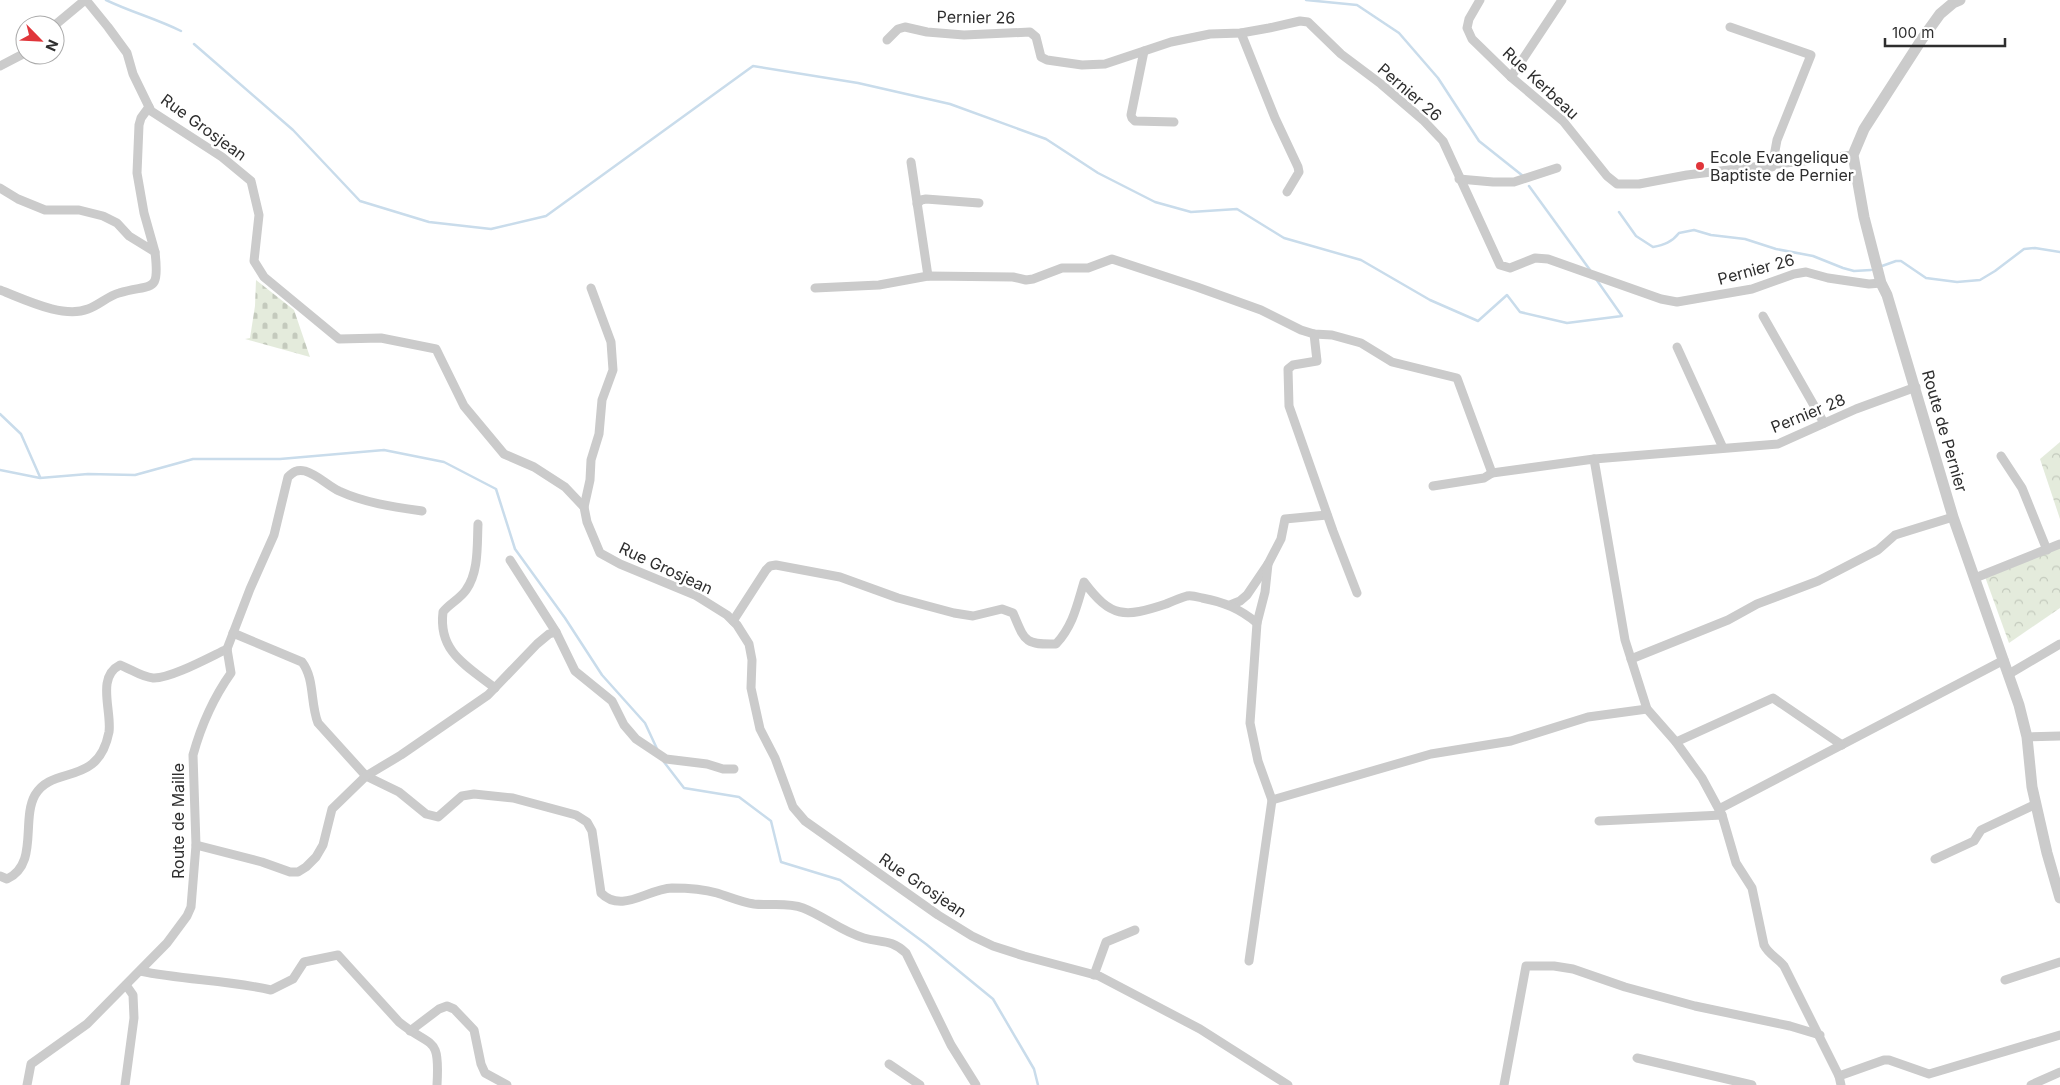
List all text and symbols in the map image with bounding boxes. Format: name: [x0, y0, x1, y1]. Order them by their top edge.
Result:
street label: Pernier 26: [937, 6, 1015, 28]
north arrow: [15, 15, 65, 65]
scale bar: [1885, 15, 2005, 47]
text: 100 m: [1892, 23, 1934, 42]
text: N: [42, 37, 62, 54]
street label: Rue Kerbeau: [1499, 43, 1583, 123]
street label: Pernier 26: [1374, 59, 1446, 125]
street label: Rue Grosjean: [157, 89, 251, 165]
place label: Ecole Evangelique Baptiste de Pernier: [1710, 147, 1854, 185]
marker: Ecole Evangelique Baptiste de Pernier: [1694, 160, 1706, 172]
street label: Pernier 26: [1715, 249, 1797, 289]
street label: Route de Pernier: [1918, 368, 1972, 494]
street label: Pernier 28: [1768, 389, 1848, 437]
street label: Rue Grosjean: [616, 538, 716, 598]
street label: Route de Maille: [168, 763, 188, 879]
street label: Rue Grosjean: [875, 848, 971, 922]

